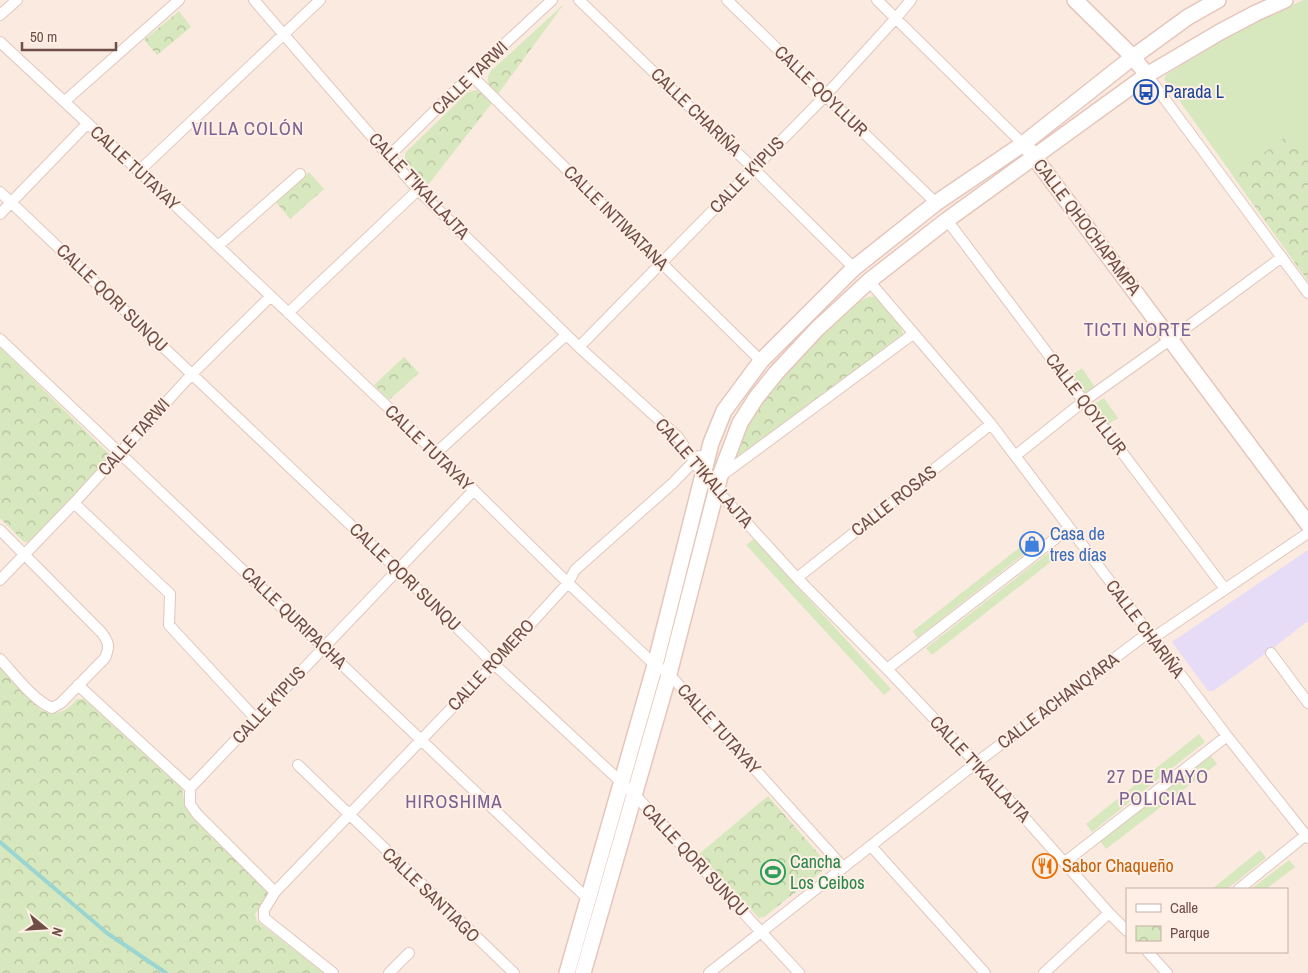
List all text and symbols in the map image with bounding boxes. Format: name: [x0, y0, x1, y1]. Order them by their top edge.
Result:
scale bar: [22, 20, 116, 52]
text: 50 m: [30, 26, 57, 47]
street label: CALLE TARWI: [426, 35, 513, 120]
street label: CALLE QOYLLUR: [769, 39, 874, 142]
street label: CALLE CHARIÑA: [645, 62, 747, 161]
bus stop icon: Parada L: [1133, 79, 1159, 105]
place label: Parada L: [1164, 79, 1224, 104]
district label: VILLA COLÓN: [192, 115, 304, 141]
street label: CALLE TUTAYAY: [85, 119, 186, 216]
street label: CALLE T'IKALLAJTA: [363, 127, 476, 245]
street label: CALLE K'IPUS: [704, 131, 790, 219]
street label: CALLE QHOCHAPAMPA: [1028, 153, 1147, 300]
street label: CALLE INTIWATANA: [558, 160, 675, 276]
street label: CALLE QORI SUNQU: [51, 238, 174, 357]
district label: TICTI NORTE: [1084, 316, 1192, 342]
street label: CALLE QOYLLUR: [1040, 348, 1133, 460]
street label: CALLE TARWI: [92, 392, 175, 481]
street label: CALLE TUTAYAY: [380, 399, 479, 496]
street label: CALLE T'IKALLAJTA: [650, 413, 759, 533]
street label: CALLE ROSAS: [846, 459, 942, 542]
street label: CALLE QORI SUNQU: [344, 517, 467, 636]
place label: Casa de tres días: [1050, 521, 1107, 567]
shop icon: Casa de tres días: [1019, 531, 1045, 557]
street label: CALLE QURIPACHA: [236, 561, 353, 675]
street label: CALLE CHARIÑA: [1100, 574, 1191, 683]
street label: CALLE ROMERO: [441, 613, 540, 716]
street label: CALLE ACHANQ'ARA: [992, 646, 1124, 755]
street label: CALLE K'IPUS: [226, 660, 311, 749]
street label: CALLE TUTAYAY: [672, 678, 767, 780]
street label: CALLE T'IKALLAJTA: [924, 710, 1037, 828]
district label: 27 DE MAYO POLICIAL: [1107, 763, 1209, 811]
district label: HIROSHIMA: [405, 788, 503, 814]
street label: CALLE QORI SUNQU: [636, 798, 754, 922]
street label: CALLE SANTIAGO: [377, 841, 486, 948]
place label: Cancha Los Ceibos: [790, 849, 865, 895]
restaurant icon: Sabor Chaqueño: [1032, 853, 1058, 879]
place label: Sabor Chaqueño: [1062, 853, 1174, 878]
sports icon: Cancha Los Ceibos: [760, 859, 786, 885]
legend: [1126, 888, 1288, 953]
text: Calle: [1170, 897, 1198, 918]
north arrow: [20, 903, 70, 953]
text: Parque: [1170, 922, 1210, 943]
text: N: [48, 925, 67, 939]

